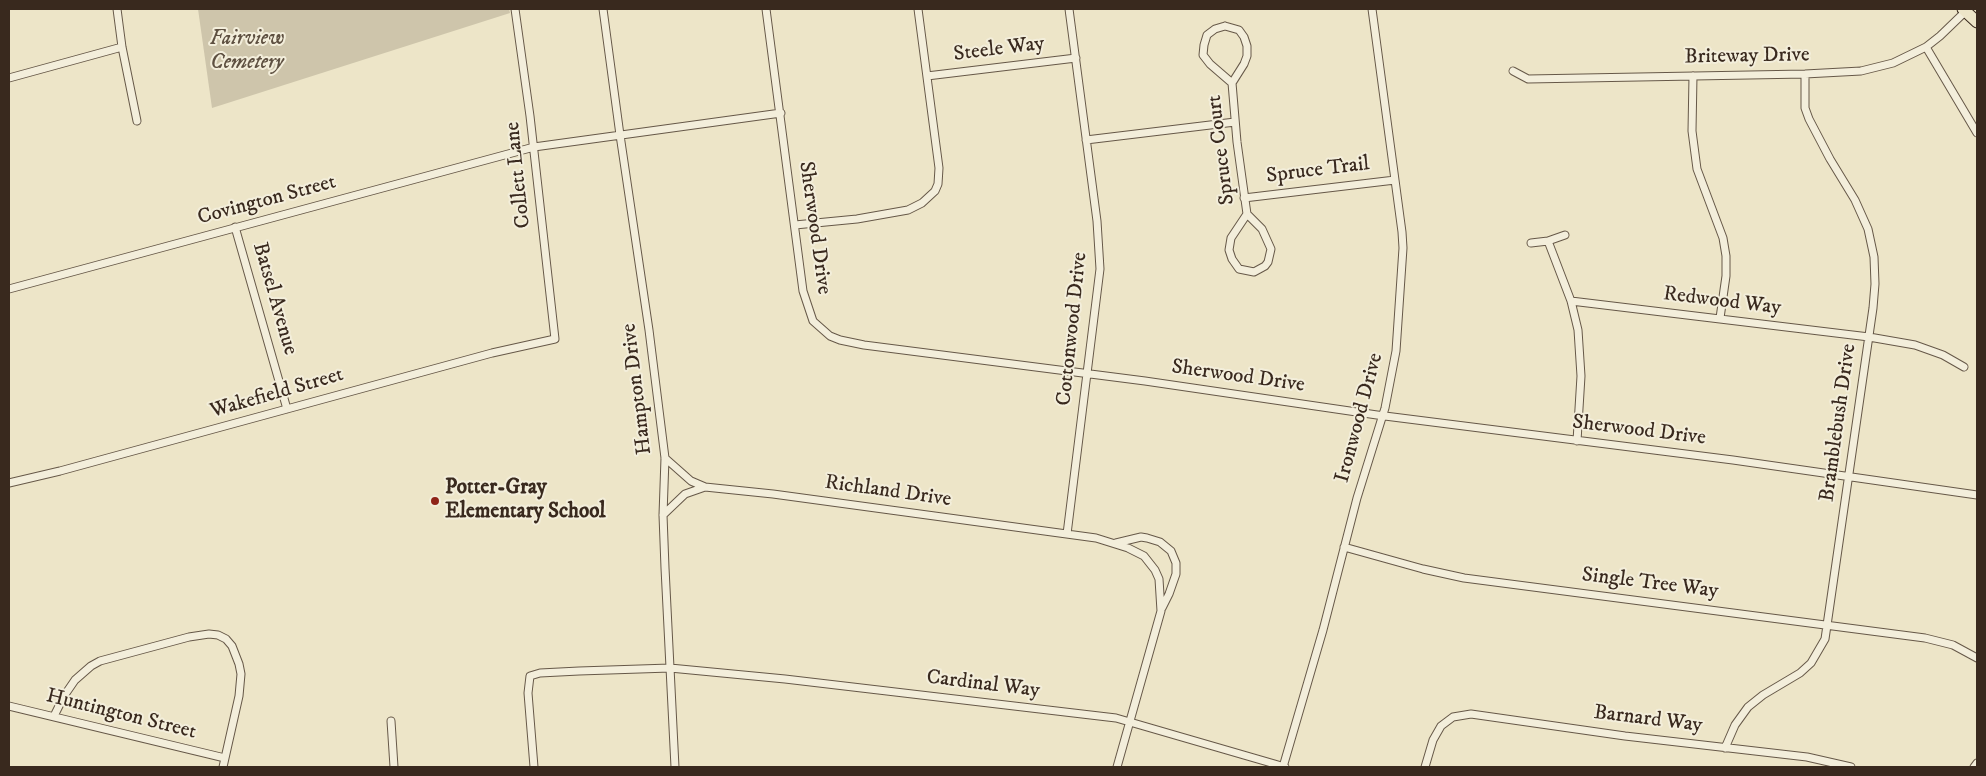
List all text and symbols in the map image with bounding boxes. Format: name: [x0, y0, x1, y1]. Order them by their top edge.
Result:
park label: Fairview Cemetery: [210, 27, 284, 77]
street label: Steele Way: [952, 32, 1046, 68]
street label: Briteway Drive: [1684, 43, 1810, 71]
street label: Spruce Court: [1203, 94, 1241, 206]
street label: Collett Lane: [501, 121, 537, 229]
street label: Spruce Trail: [1265, 152, 1371, 190]
street label: Sherwood Drive: [792, 160, 836, 296]
street label: Covington Street: [195, 170, 339, 232]
street label: Batsel Avenue: [246, 240, 302, 358]
street label: Cottonwood Drive: [1052, 251, 1094, 407]
street label: Redwood Way: [1662, 282, 1782, 322]
street label: Hampton Drive: [617, 322, 659, 456]
street label: Bramblebush Drive: [1815, 342, 1863, 504]
street label: Ironwood Drive: [1331, 350, 1389, 486]
street label: Sherwood Drive: [1170, 355, 1306, 399]
street label: Wakefield Street: [208, 363, 346, 425]
street label: Sherwood Drive: [1571, 410, 1707, 452]
street label: Richland Drive: [823, 471, 953, 513]
place label: Potter-Gray Elementary School: [445, 476, 606, 526]
marker: Potter-Gray Elementary School: [429, 495, 441, 507]
street label: Single Tree Way: [1580, 563, 1720, 605]
street label: Cardinal Way: [925, 666, 1041, 704]
street label: Huntington Street: [43, 684, 199, 746]
street label: Barnard Way: [1592, 701, 1704, 739]

